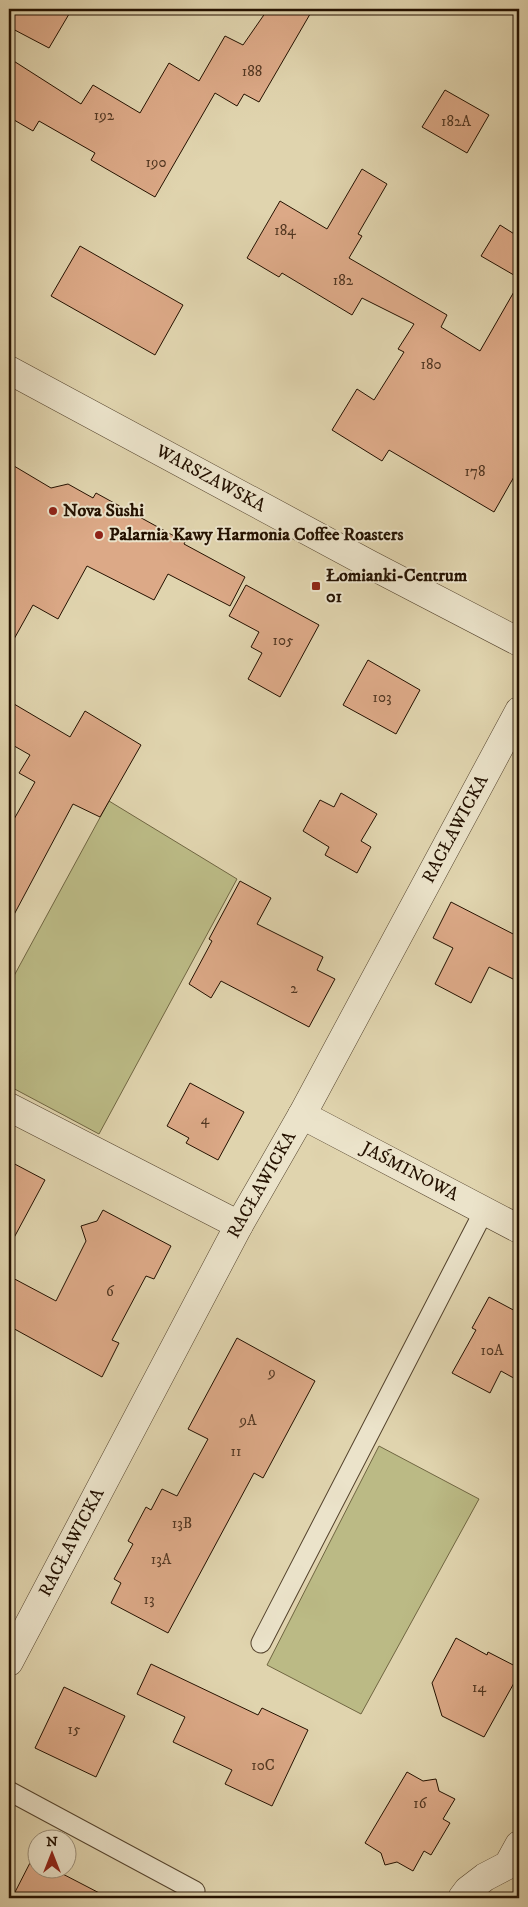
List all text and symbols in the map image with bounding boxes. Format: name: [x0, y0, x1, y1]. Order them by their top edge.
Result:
house number: 188: [242, 62, 262, 81]
house number: 192: [94, 106, 115, 125]
house number: 182A: [441, 112, 471, 131]
house number: 190: [145, 153, 167, 172]
house number: 184: [274, 221, 296, 240]
house number: 182: [333, 271, 354, 290]
house number: 180: [420, 355, 442, 374]
street label: WARSZAWSKA: [151, 440, 270, 517]
house number: 178: [465, 462, 485, 481]
place label: Nova Sushi: [63, 500, 144, 522]
marker: Nova Sushi: [47, 505, 59, 517]
place label: Palarnia Kawy Harmonia Coffee Roasters: [109, 524, 404, 546]
marker: Palarnia Kawy Harmonia Coffee Roasters: [93, 529, 105, 541]
place label: Łomianki-Centrum 01: [326, 565, 468, 608]
marker: Łomianki-Centrum 01: [310, 580, 322, 592]
house number: 105: [273, 631, 294, 650]
house number: 103: [372, 688, 392, 707]
street label: RACŁAWICKA: [418, 771, 494, 887]
house number: 2: [290, 979, 298, 998]
house number: 4: [201, 1110, 210, 1129]
street label: RACŁAWICKA: [223, 1127, 301, 1242]
street label: JAŚMINOWA: [356, 1136, 463, 1206]
house number: 6: [106, 1282, 115, 1301]
house number: 10A: [480, 1341, 504, 1360]
house number: 9: [267, 1363, 276, 1382]
house number: 9A: [238, 1411, 257, 1430]
house number: 11: [230, 1442, 242, 1461]
street label: RACŁAWICKA: [34, 1484, 110, 1600]
house number: 13B: [172, 1514, 192, 1533]
house number: 13A: [151, 1550, 172, 1569]
house number: 13: [143, 1590, 155, 1609]
house number: 14: [472, 1678, 486, 1697]
house number: 15: [68, 1720, 81, 1739]
house number: 10C: [251, 1756, 275, 1775]
house number: 16: [413, 1794, 428, 1813]
north arrow: [28, 1830, 78, 1880]
text: N: [46, 1833, 58, 1851]

